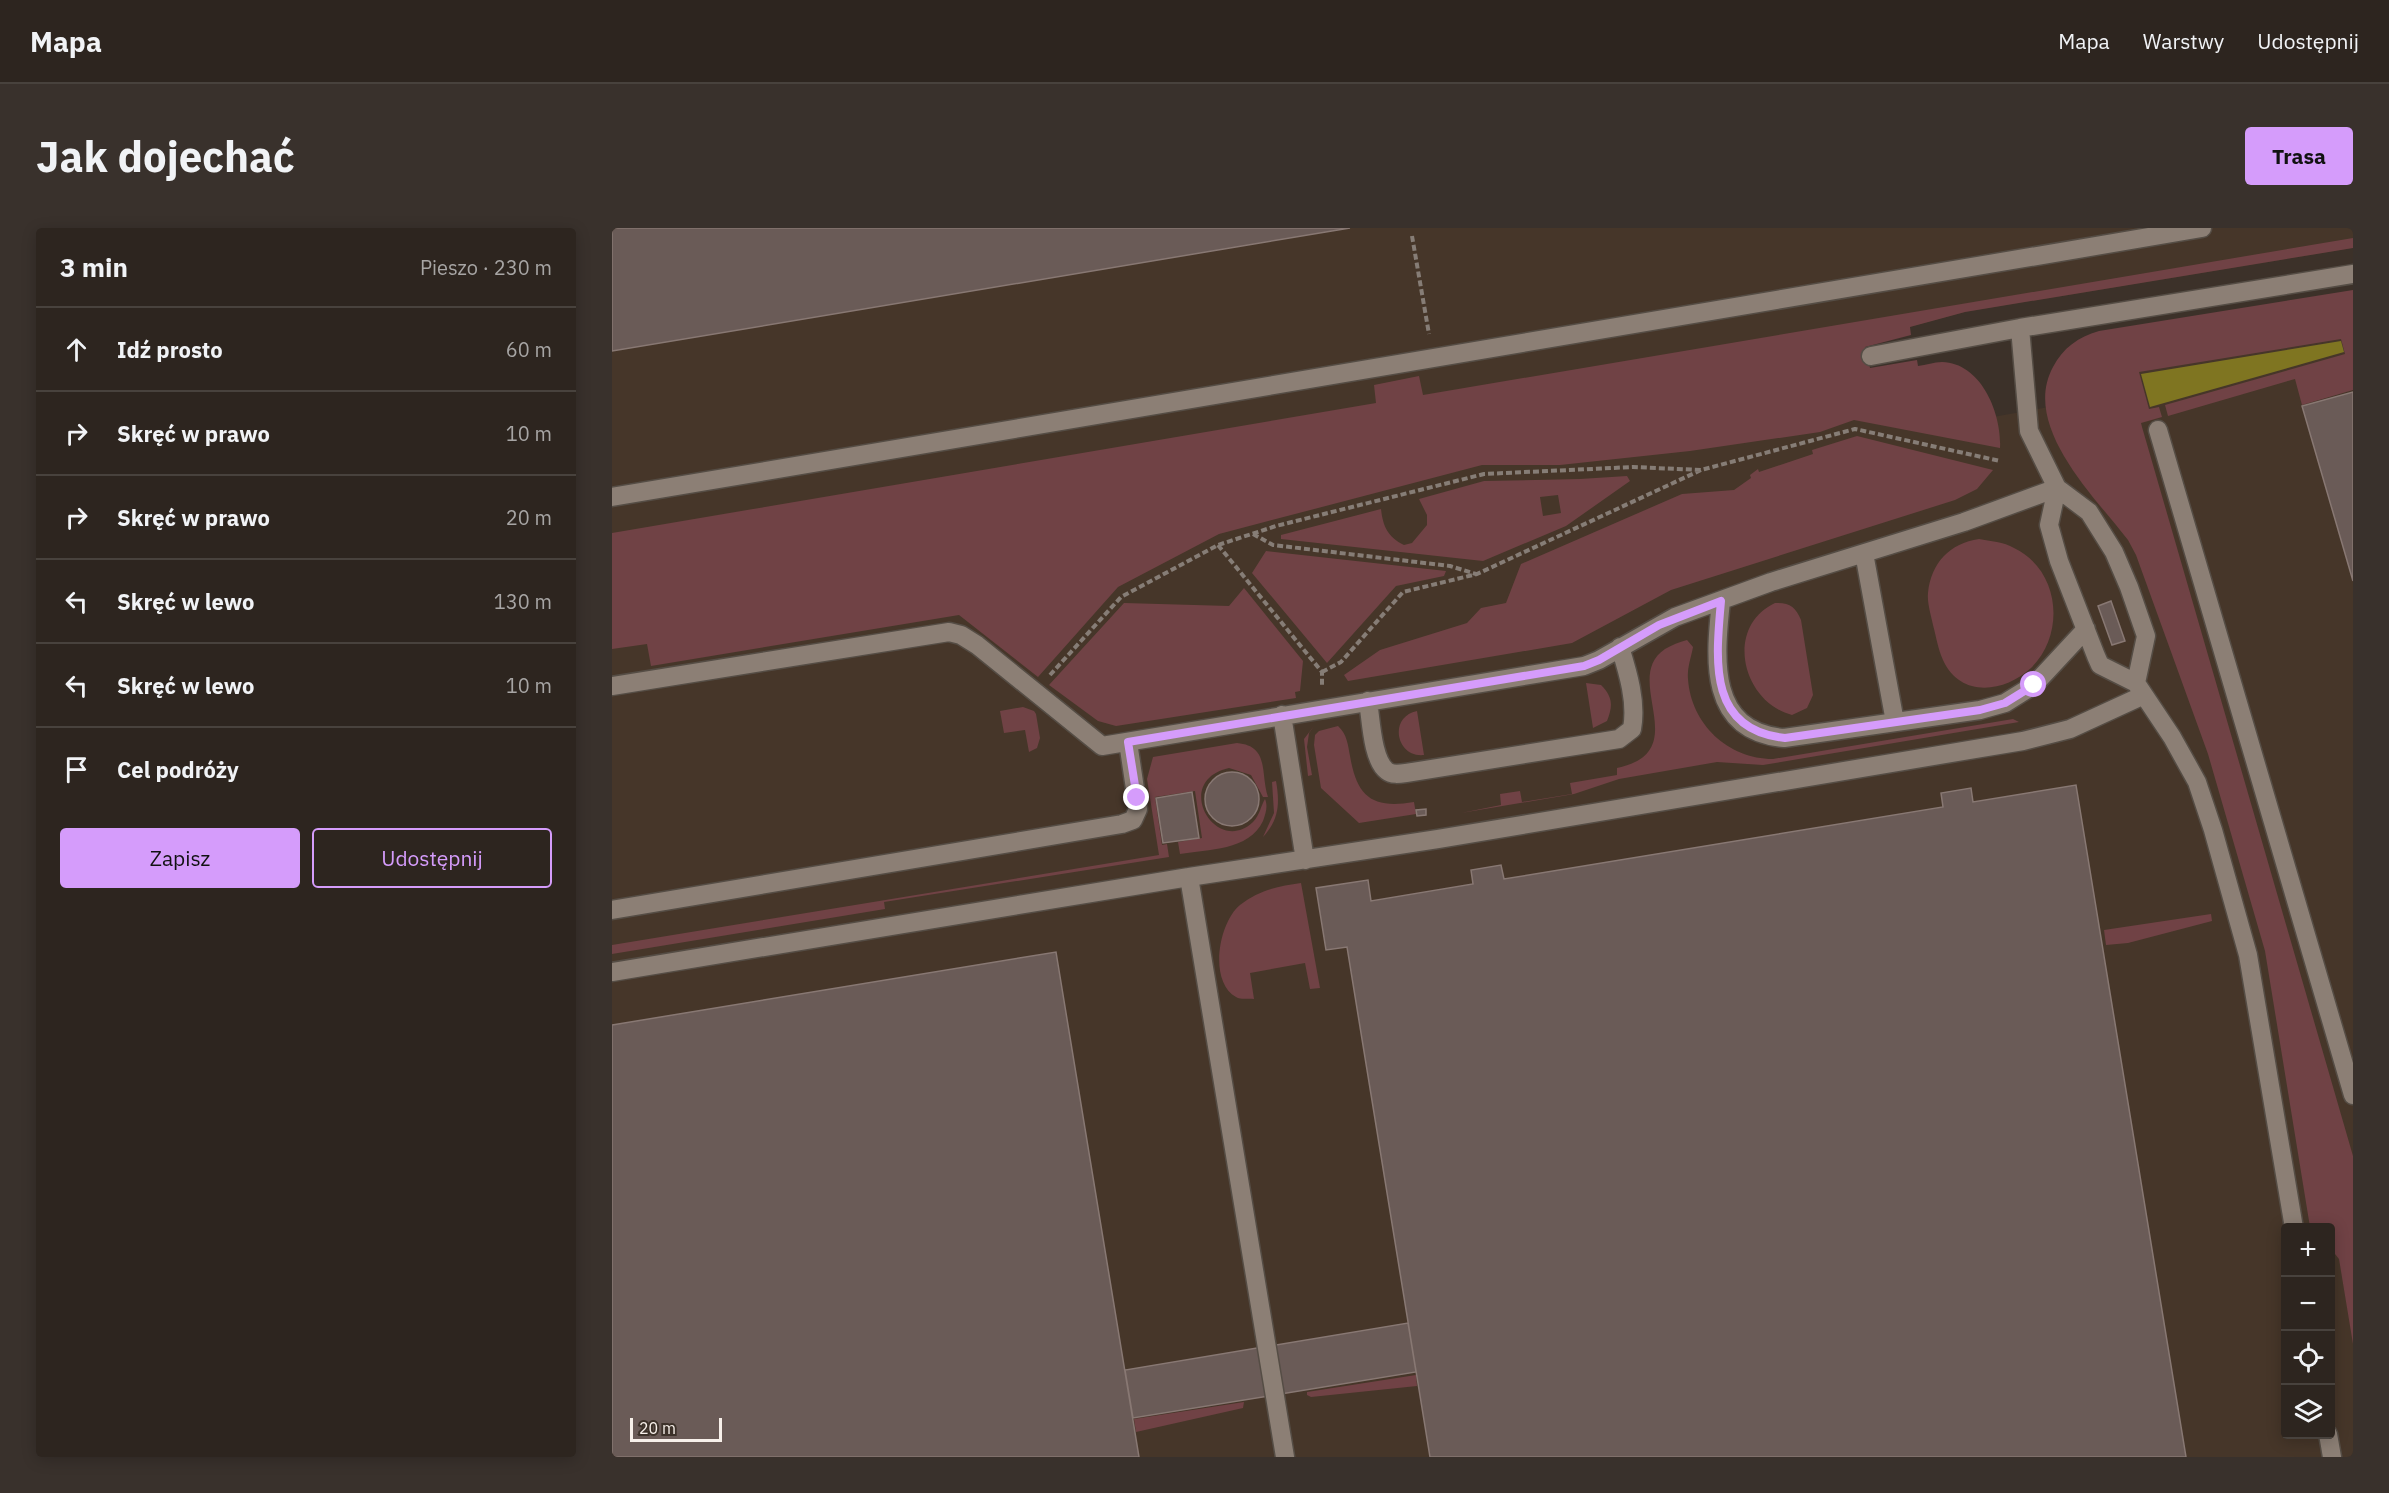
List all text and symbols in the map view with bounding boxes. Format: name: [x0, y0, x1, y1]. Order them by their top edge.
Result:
text: Mapa: [30, 23, 102, 60]
text: Mapa: [2058, 27, 2110, 55]
text: Warstwy: [2143, 27, 2224, 55]
text: Udostępnij: [2257, 27, 2359, 55]
button: Trasa: [2245, 127, 2353, 185]
text: Jak dojechać: [36, 129, 295, 184]
text: 3 min: [60, 250, 128, 284]
text: Pieszo · 230 m: [420, 254, 552, 281]
icon: ahead: [60, 333, 93, 366]
text: Idź prosto: [117, 335, 223, 364]
text: 60 m: [506, 336, 552, 363]
icon: right: [60, 417, 93, 450]
text: Skręć w prawo: [117, 419, 270, 448]
text: 10 m: [506, 420, 552, 447]
icon: right: [60, 501, 93, 534]
text: Skręć w prawo: [117, 503, 270, 532]
text: 20 m: [506, 504, 552, 531]
icon: left: [60, 585, 93, 618]
text: Skręć w lewo: [117, 587, 254, 616]
text: 130 m: [494, 588, 552, 615]
icon: left: [60, 669, 93, 702]
text: Skręć w lewo: [117, 671, 254, 700]
route start: [2020, 671, 2046, 697]
text: 10 m: [506, 672, 552, 699]
icon: arrive: [60, 753, 93, 786]
text: Cel podróży: [117, 755, 239, 784]
route end: [1123, 784, 1149, 810]
button: Zapisz: [60, 828, 300, 888]
button: Udostępnij: [312, 828, 552, 888]
map controls: [2281, 1223, 2335, 1439]
button: +: [2281, 1223, 2335, 1277]
button: −: [2281, 1277, 2335, 1331]
button: locate: [2281, 1331, 2335, 1385]
button: layers: [2281, 1385, 2335, 1439]
scale bar: [630, 1415, 722, 1442]
text: 20 m: [639, 1418, 676, 1438]

